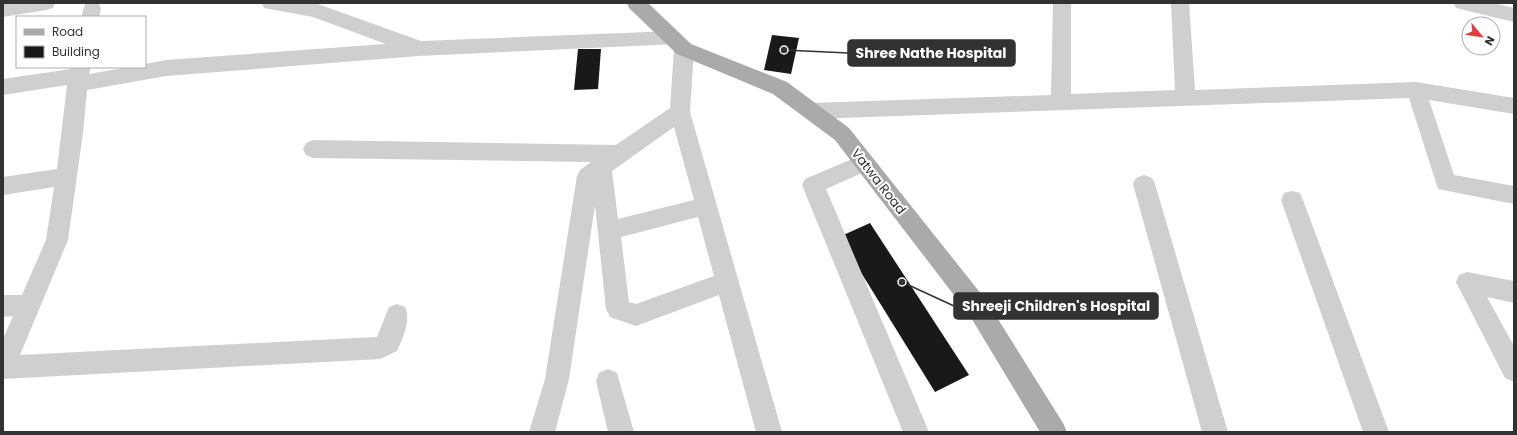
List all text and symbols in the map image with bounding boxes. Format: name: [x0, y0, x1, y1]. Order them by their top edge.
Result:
legend: [16, 16, 146, 68]
north arrow: [1461, 16, 1501, 56]
text: Road: [52, 23, 83, 40]
text: N: [1481, 33, 1499, 48]
callout: Shree Nathe Hospital: [848, 40, 1015, 66]
text: Building: [52, 43, 100, 60]
text: Shree Nathe Hospital: [856, 43, 1006, 63]
street label: Vatwa Road: [847, 144, 910, 218]
callout: Shreeji Children's Hospital: [954, 293, 1158, 319]
text: Shreeji Children's Hospital: [962, 296, 1150, 316]

